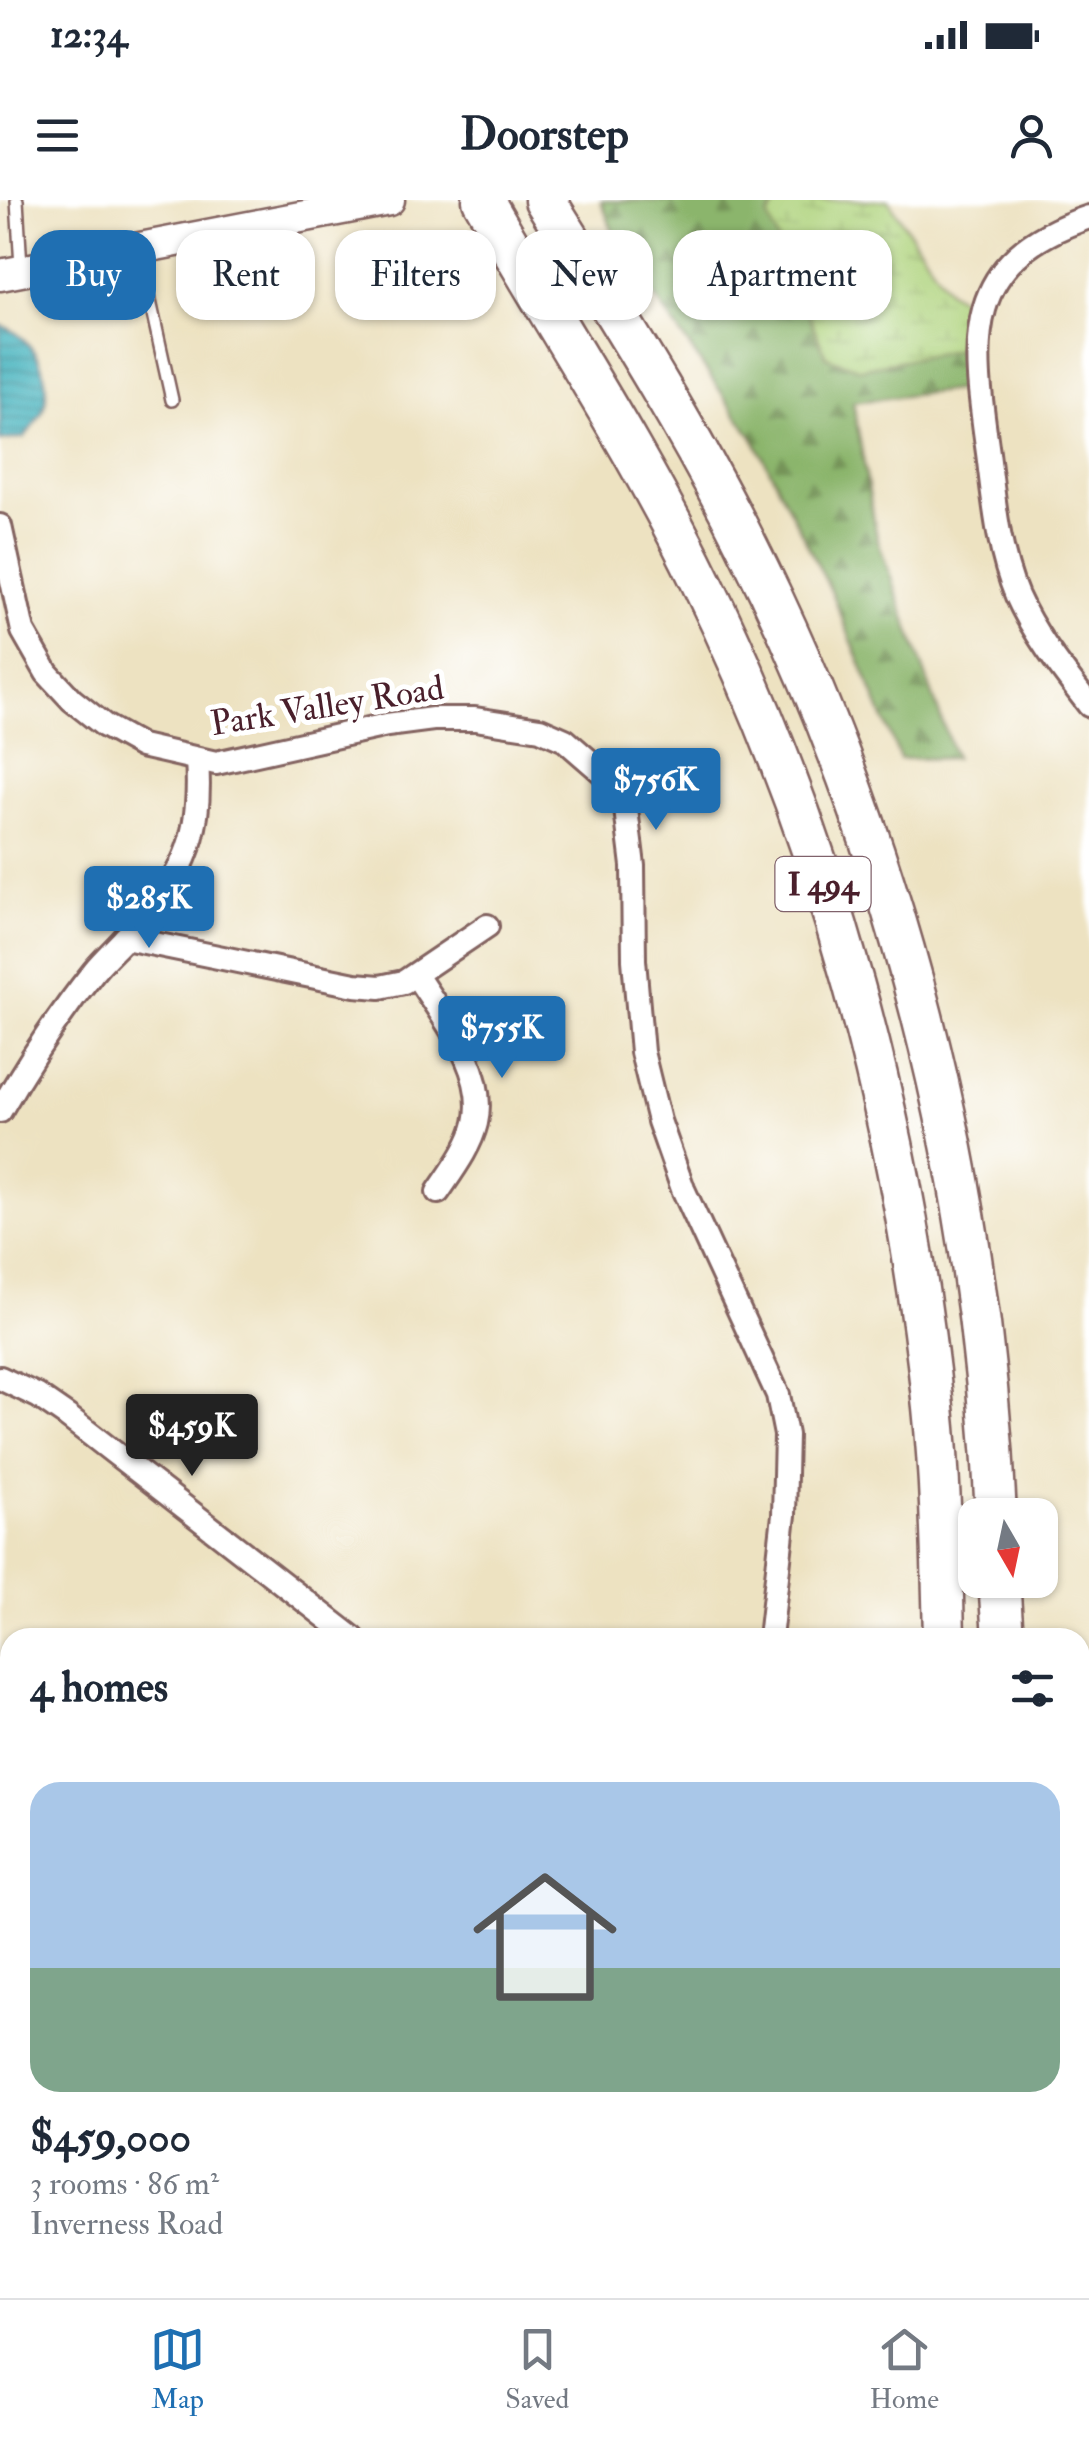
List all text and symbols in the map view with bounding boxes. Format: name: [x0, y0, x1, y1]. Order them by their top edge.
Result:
text: 12:34: [50, 11, 127, 59]
text: Doorstep: [460, 107, 629, 163]
icon: menu: [30, 108, 85, 163]
icon: person: [1004, 108, 1059, 163]
chip: Buy: [30, 230, 156, 320]
chip: Rent: [176, 230, 315, 320]
chip: Filters: [335, 230, 496, 320]
chip: New: [516, 230, 653, 320]
chip: Apartment: [673, 230, 892, 320]
street label: Park Valley Road: [207, 666, 447, 746]
pin: $756K: [586, 748, 726, 833]
text: $756K: [613, 760, 699, 800]
road number: I 494: [776, 857, 870, 911]
pin: $285K: [79, 866, 219, 951]
text: $285K: [106, 878, 192, 918]
pin: $755K: [432, 996, 572, 1081]
text: $755K: [460, 1008, 544, 1048]
pin: $459K: [122, 1394, 262, 1479]
text: $459K: [148, 1406, 236, 1446]
north arrow: [958, 1498, 1058, 1598]
map controls: [958, 1498, 1058, 1598]
icon: filters: [1005, 1661, 1060, 1716]
text: 4 homes: [30, 1662, 168, 1714]
icon: home: [455, 1847, 635, 2027]
text: $459,000: [30, 2112, 191, 2164]
text: 3 rooms · 86 m²: [30, 2164, 219, 2204]
text: Inverness Road: [30, 2204, 223, 2244]
tab: Map: [150, 2322, 205, 2417]
tab: Saved: [505, 2322, 569, 2417]
tab: Home: [869, 2322, 939, 2417]

